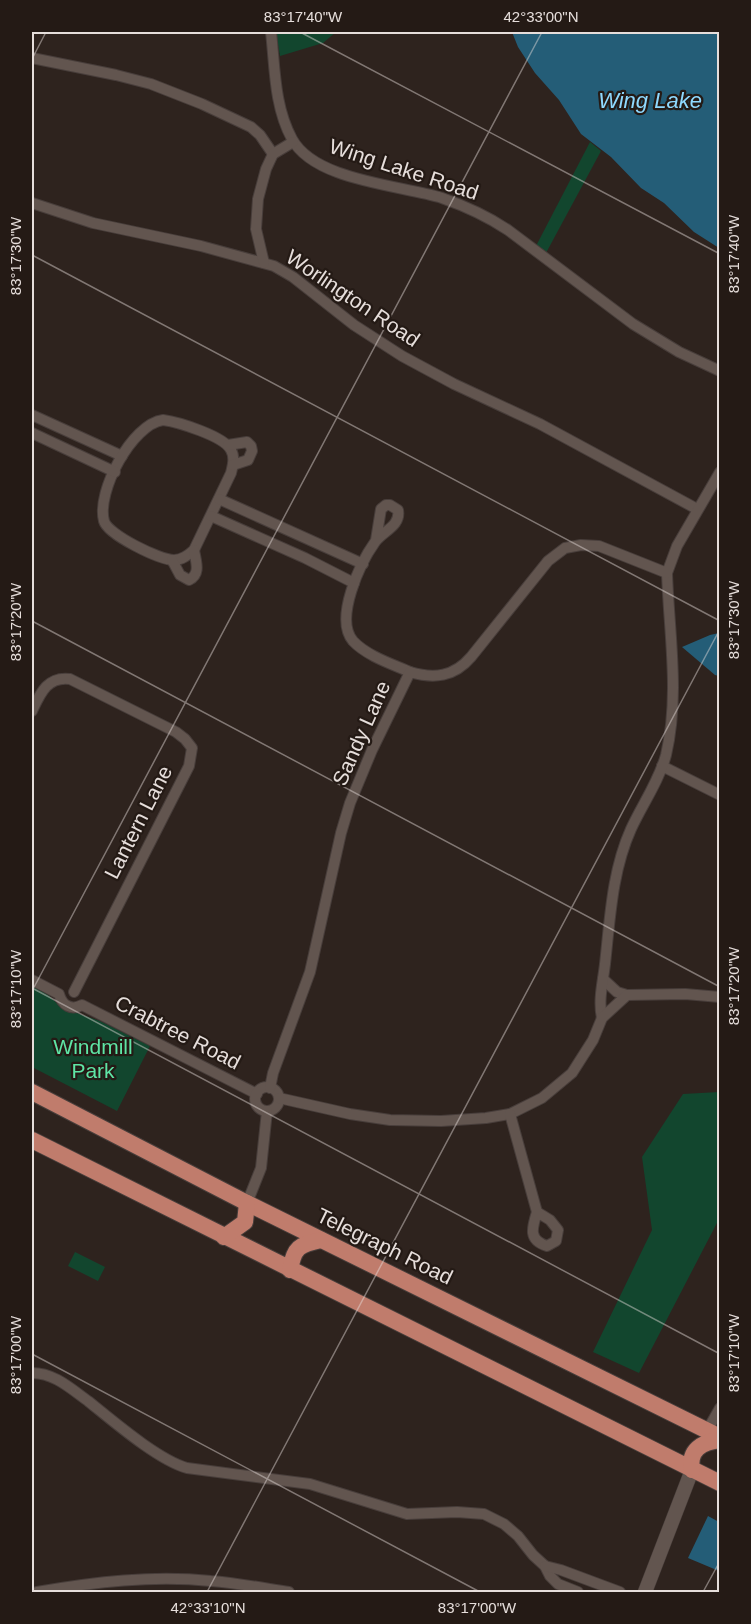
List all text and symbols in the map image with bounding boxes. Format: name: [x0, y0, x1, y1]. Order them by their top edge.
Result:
text: 83°17'40"W: [264, 8, 343, 25]
text: 42°33'00"N: [503, 8, 579, 25]
water label: Wing Lake: [598, 88, 702, 113]
street label: Wing Lake Road: [327, 134, 481, 204]
text: 83°17'40"W: [725, 214, 742, 293]
text: 83°17'30"W: [7, 216, 24, 295]
street label: Worlington Road: [282, 245, 424, 351]
text: 83°17'30"W: [725, 580, 742, 659]
text: 83°17'20"W: [7, 582, 24, 661]
street label: Sandy Lane: [328, 677, 394, 789]
street label: Lantern Lane: [100, 762, 176, 882]
text: 83°17'20"W: [725, 946, 742, 1025]
text: 83°17'10"W: [7, 949, 24, 1028]
street label: Crabtree Road: [111, 990, 245, 1074]
park label: Windmill Park: [53, 1035, 133, 1082]
street label: Telegraph Road: [313, 1203, 457, 1289]
text: 83°17'10"W: [725, 1313, 742, 1392]
text: 83°17'00"W: [7, 1315, 24, 1394]
text: 42°33'10"N: [170, 1599, 246, 1616]
text: 83°17'00"W: [438, 1599, 517, 1616]

